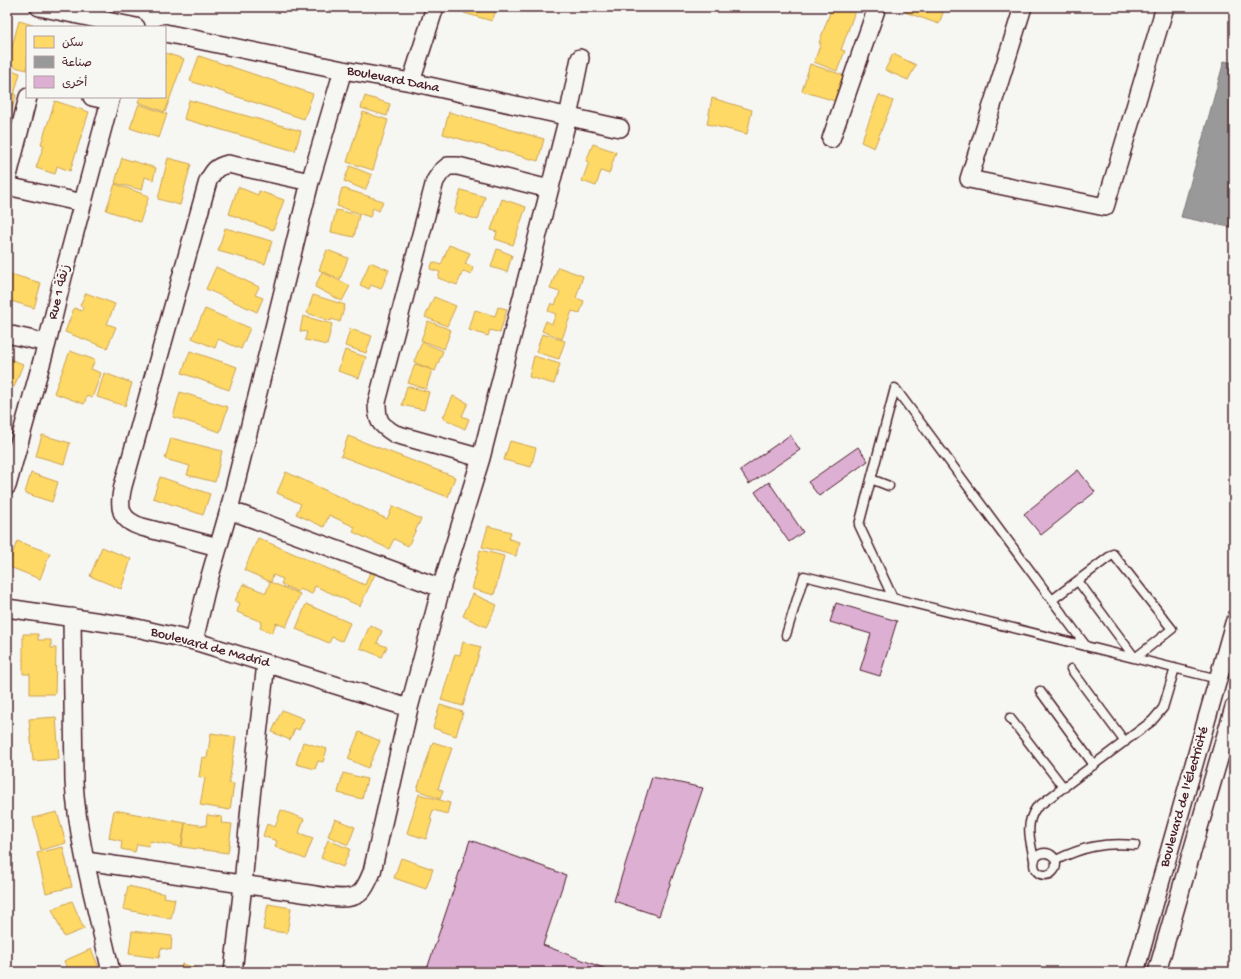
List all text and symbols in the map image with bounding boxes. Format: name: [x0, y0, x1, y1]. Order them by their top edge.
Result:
legend: [26, 26, 166, 98]
text: سكن: [62, 37, 84, 51]
text: صناعة: [62, 57, 92, 71]
street label: Boulevard Daha: [344, 63, 442, 98]
text: أخرى: [62, 75, 87, 91]
street label: Rue 1 زنقة: [45, 263, 75, 321]
street label: Boulevard de Madrid: [148, 624, 273, 673]
street label: Boulevard de l'Électricité: [1157, 724, 1213, 870]

